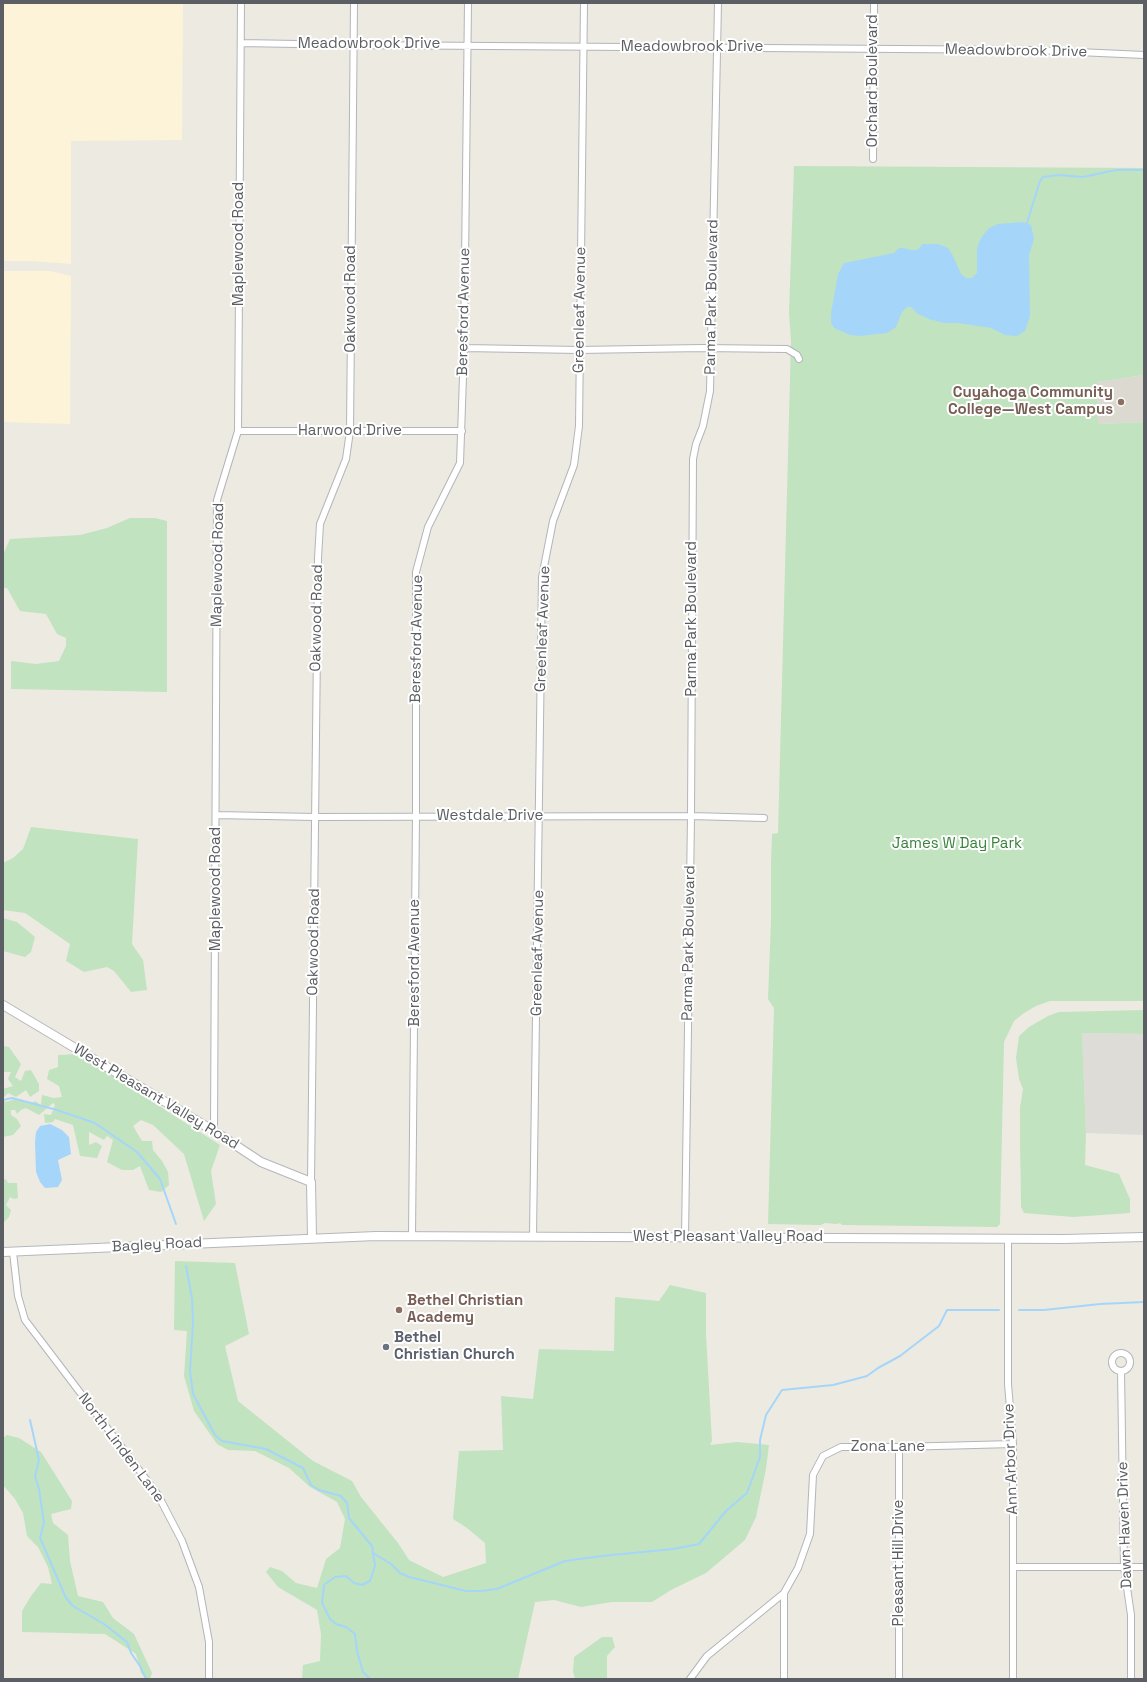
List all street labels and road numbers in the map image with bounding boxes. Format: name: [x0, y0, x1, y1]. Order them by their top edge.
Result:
street label: Orchard Boulevard: [864, 14, 882, 148]
street label: Meadowbrook Drive: [298, 35, 440, 53]
street label: Meadowbrook Drive: [621, 38, 763, 56]
street label: Meadowbrook Drive: [945, 41, 1087, 61]
street label: Maplewood Road: [230, 182, 248, 306]
street label: Parma Park Boulevard: [702, 219, 722, 375]
street label: Oakwood Road: [342, 245, 360, 353]
street label: Greenleaf Avenue: [570, 247, 590, 373]
street label: Beresford Avenue: [454, 248, 474, 376]
street label: Harwood Drive: [298, 422, 402, 440]
street label: Maplewood Road: [208, 503, 228, 627]
street label: Parma Park Boulevard: [683, 541, 701, 697]
street label: Oakwood Road: [307, 564, 327, 672]
street label: Greenleaf Avenue: [532, 566, 554, 692]
street label: Beresford Avenue: [407, 575, 427, 703]
street label: Westdale Drive: [437, 807, 543, 825]
street label: Maplewood Road: [207, 827, 225, 951]
street label: Parma Park Boulevard: [679, 865, 699, 1021]
street label: Oakwood Road: [304, 888, 324, 996]
street label: Greenleaf Avenue: [528, 890, 548, 1016]
street label: Beresford Avenue: [406, 899, 424, 1027]
street label: West Pleasant Valley Road: [70, 1040, 242, 1154]
street label: West Pleasant Valley Road: [633, 1228, 823, 1246]
street label: Bagley Road: [111, 1234, 203, 1256]
street label: North Linden Lane: [74, 1390, 168, 1506]
street label: Ann Arbor Drive: [1000, 1403, 1022, 1515]
street label: Zona Lane: [851, 1438, 925, 1456]
street label: Dawn Haven Drive: [1114, 1461, 1136, 1589]
street label: Pleasant Hill Drive: [890, 1500, 908, 1626]

